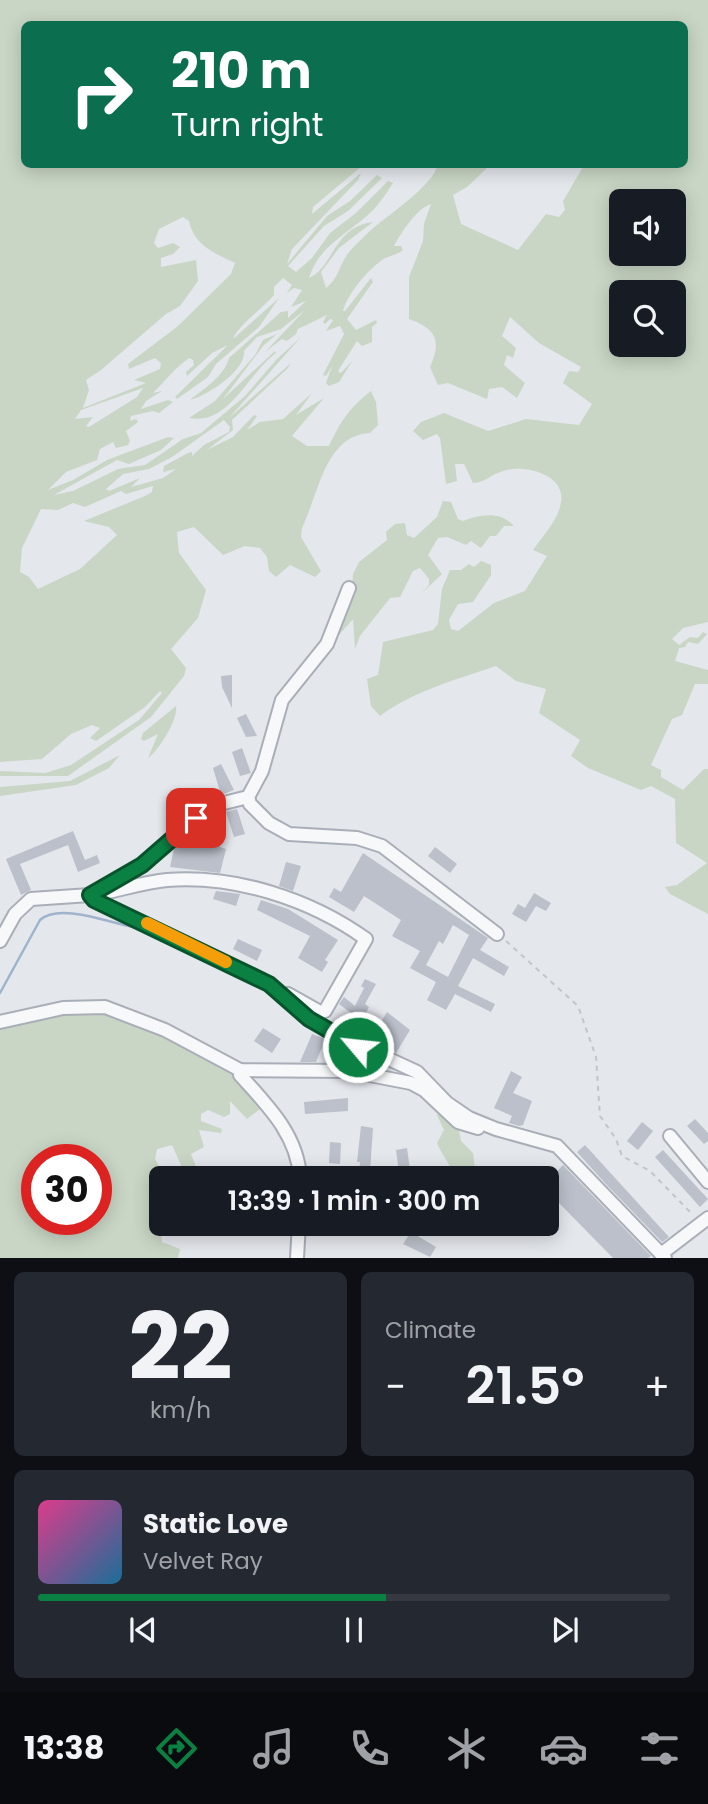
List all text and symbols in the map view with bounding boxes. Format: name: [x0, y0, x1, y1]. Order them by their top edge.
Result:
text: 210 m: [171, 37, 312, 105]
icon: right: [56, 49, 147, 140]
text: Turn right: [171, 102, 323, 147]
map controls: [609, 189, 686, 357]
button: sound: [609, 189, 686, 266]
button: search: [609, 280, 686, 357]
pin: [166, 788, 226, 848]
icon: arrive: [177, 799, 215, 837]
position arrow: [321, 1010, 395, 1084]
speed limit sign: 30: [21, 1144, 112, 1235]
text: 13:39 · 1 min · 300 m: [228, 1183, 480, 1219]
text: 22: [129, 1283, 232, 1411]
text: Climate: [385, 1314, 476, 1346]
text: 21.5°: [466, 1349, 584, 1422]
text: −: [385, 1360, 406, 1413]
text: +: [644, 1360, 670, 1413]
text: km/h: [150, 1394, 211, 1426]
text: Static Love: [143, 1506, 288, 1542]
text: Velvet Ray: [143, 1545, 263, 1577]
icon: previous: [124, 1611, 162, 1649]
icon: pause: [335, 1611, 373, 1649]
icon: next: [546, 1611, 584, 1649]
icon: directions: [152, 1724, 201, 1773]
icon: music: [249, 1724, 298, 1773]
icon: phone: [345, 1724, 394, 1773]
icon: climate: [442, 1724, 491, 1773]
icon: car: [539, 1724, 588, 1773]
icon: filters: [635, 1724, 684, 1773]
text: 13:38: [24, 1725, 104, 1770]

